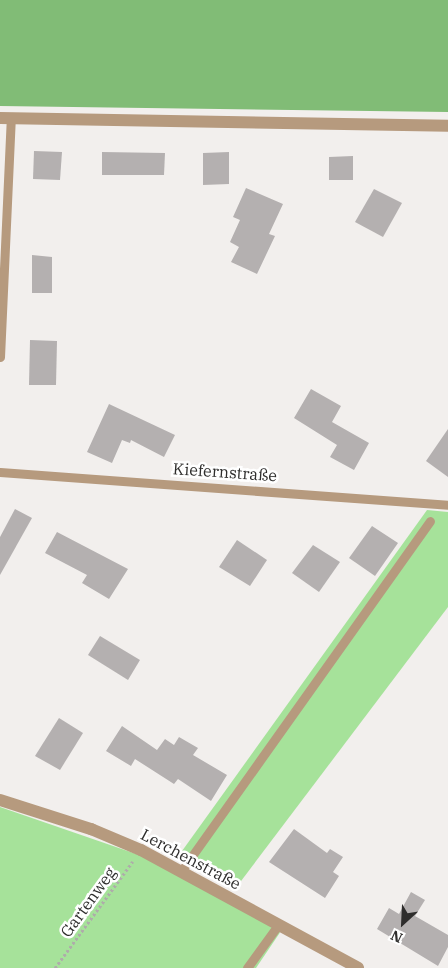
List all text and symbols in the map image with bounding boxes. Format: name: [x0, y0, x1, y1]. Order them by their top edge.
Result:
street label: Kiefernstraße: [172, 459, 278, 485]
street label: Lerchenstraße: [138, 825, 244, 893]
street label: Gartenweg: [56, 863, 120, 941]
north arrow: [378, 898, 428, 948]
text: N: [388, 926, 405, 947]

